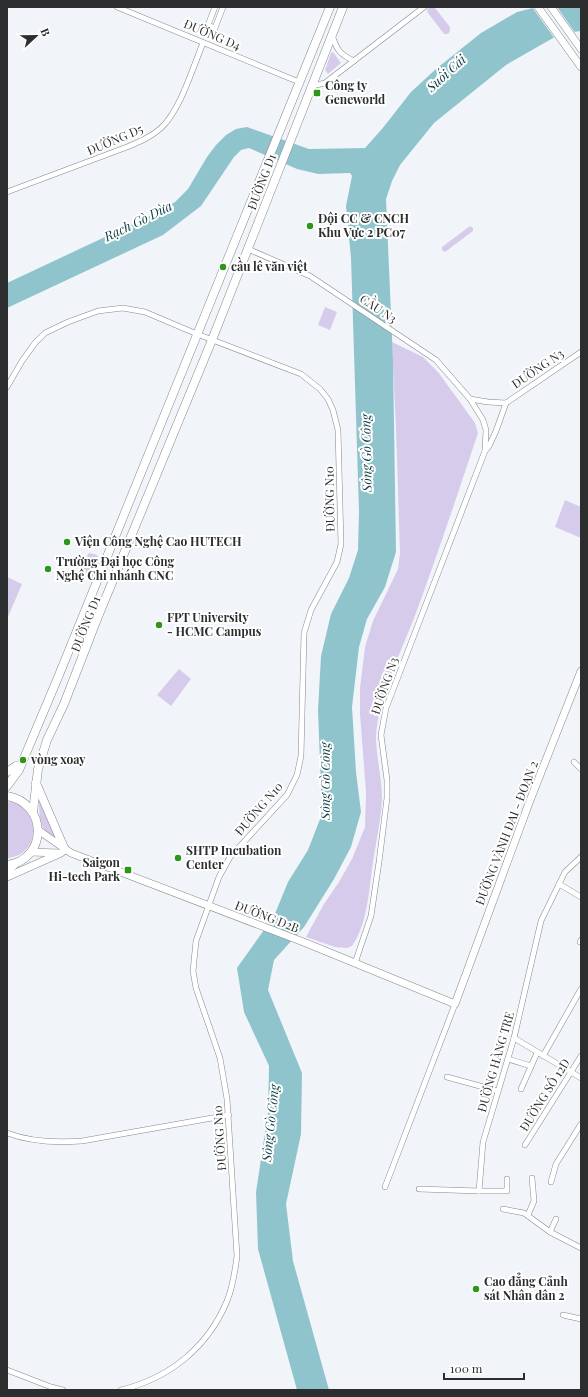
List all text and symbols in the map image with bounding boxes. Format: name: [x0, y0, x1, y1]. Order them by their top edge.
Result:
street label: ĐƯỜNG D4: [182, 15, 243, 53]
north arrow: [16, 16, 56, 56]
text: B: [37, 26, 54, 39]
water label: Suối Cái: [421, 49, 470, 96]
place label: Công ty Geneworld: [325, 77, 385, 107]
marker: Công ty Geneworld: [312, 88, 322, 98]
street label: ĐƯỜNG D5: [84, 120, 145, 158]
street label: ĐƯỜNG D1: [243, 151, 279, 212]
water label: Rạch Gò Dừa: [100, 197, 175, 245]
place label: Đội CC & CNCH Khu Vực 2 PC07: [318, 210, 409, 240]
marker: Đội CC & CNCH Khu Vực 2 PC07: [305, 221, 315, 231]
place label: cầu lê văn việt: [231, 256, 308, 274]
marker: cầu lê văn việt: [218, 262, 228, 272]
street label: CẦU N3: [357, 289, 401, 326]
street label: ĐƯỜNG N3: [508, 345, 567, 391]
water label: Sông Gò Công: [356, 413, 375, 493]
street label: ĐƯỜNG N10: [320, 466, 338, 532]
place label: Viện Công Nghệ Cao HUTECH: [74, 533, 242, 549]
marker: Viện Công Nghệ Cao HUTECH: [62, 537, 72, 547]
place label: Trường Đại học Công Nghệ Chi nhánh CNC: [56, 553, 175, 583]
marker: Trường Đại học Công Nghệ Chi nhánh CNC: [43, 564, 53, 574]
street label: ĐƯỜNG D1: [67, 593, 104, 654]
place label: FPT University - HCMC Campus: [167, 609, 262, 639]
marker: FPT University - HCMC Campus: [154, 620, 164, 630]
street label: ĐƯỜNG N3: [367, 655, 401, 716]
water label: Sông Gò Công: [316, 741, 333, 821]
place label: vòng xoay: [30, 751, 86, 767]
marker: vòng xoay: [18, 755, 28, 765]
street label: ĐƯỜNG VÀNH ĐAI - ĐOẠN 2: [471, 758, 541, 907]
street label: ĐƯỜNG N10: [231, 778, 286, 838]
place label: SHTP Incubation Center: [186, 842, 282, 872]
marker: SHTP Incubation Center: [173, 853, 183, 863]
place label: Saigon Hi-tech Park: [49, 854, 121, 884]
marker: Saigon Hi-tech Park: [123, 865, 133, 875]
street label: ĐƯỜNG D2B: [233, 897, 302, 936]
street label: ĐƯỜNG HÀNG TRE: [473, 1010, 517, 1114]
street label: ĐƯỜNG SỐ 12D: [515, 1054, 573, 1134]
water label: Sông Gò Công: [257, 1082, 282, 1163]
street label: ĐƯỜNG N10: [209, 1105, 229, 1171]
place label: Cao đẳng Cảnh sát Nhân dân 2: [484, 1272, 568, 1303]
marker: Cao đẳng Cảnh sát Nhân dân 2: [471, 1284, 481, 1294]
scale bar: [444, 1355, 524, 1381]
text: 100 m: [450, 1360, 483, 1376]

